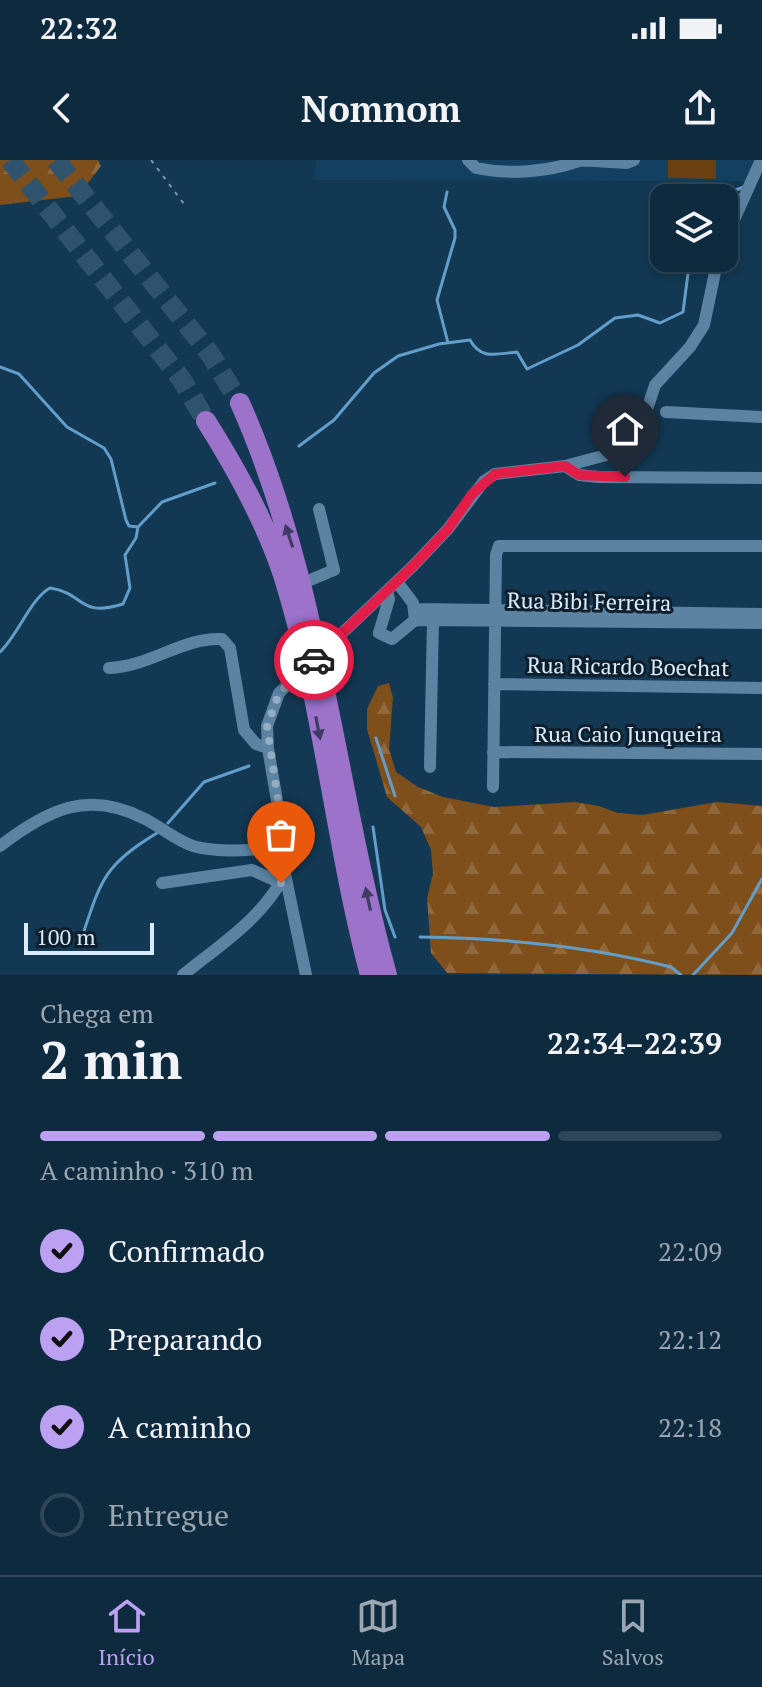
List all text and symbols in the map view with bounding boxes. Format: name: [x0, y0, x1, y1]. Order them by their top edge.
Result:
text: 22:32: [40, 8, 118, 48]
text: Nomnom: [301, 85, 461, 132]
icon: back: [40, 86, 84, 130]
icon: share: [678, 86, 722, 130]
map controls: [650, 184, 738, 272]
button: layers: [650, 184, 738, 272]
pin: [591, 395, 659, 477]
icon: home: [603, 407, 647, 451]
one-way arrow: [282, 524, 294, 548]
street label: Rua Bibi Ferreira: [507, 585, 671, 617]
courier: [274, 620, 354, 700]
icon: car: [292, 638, 336, 682]
street label: Rua Ricardo Boechat: [527, 650, 729, 682]
one-way arrow: [312, 716, 325, 741]
street label: Rua Caio Junqueira: [534, 719, 722, 748]
pin: [247, 801, 315, 883]
icon: bag: [259, 813, 303, 857]
one-way arrow: [361, 887, 374, 912]
scale bar: [24, 919, 154, 955]
text: 100 m: [36, 922, 96, 951]
text: Chega em: [40, 996, 154, 1030]
text: 22:34–22:39: [547, 1023, 722, 1063]
text: 2 min: [40, 1025, 182, 1094]
text: A caminho · 310 m: [40, 1153, 253, 1187]
icon: check: [40, 1229, 84, 1273]
text: Confirmado: [108, 1231, 265, 1271]
text: 22:09: [658, 1234, 722, 1268]
icon: check: [40, 1317, 84, 1361]
text: Preparando: [108, 1319, 262, 1359]
text: 22:12: [658, 1322, 722, 1356]
icon: check: [40, 1405, 84, 1449]
text: A caminho: [108, 1407, 251, 1447]
text: 22:18: [658, 1410, 722, 1444]
text: Entregue: [108, 1495, 229, 1535]
tab: Início: [98, 1594, 155, 1671]
tab: Mapa: [351, 1594, 405, 1671]
tab: Salvos: [602, 1594, 664, 1671]

